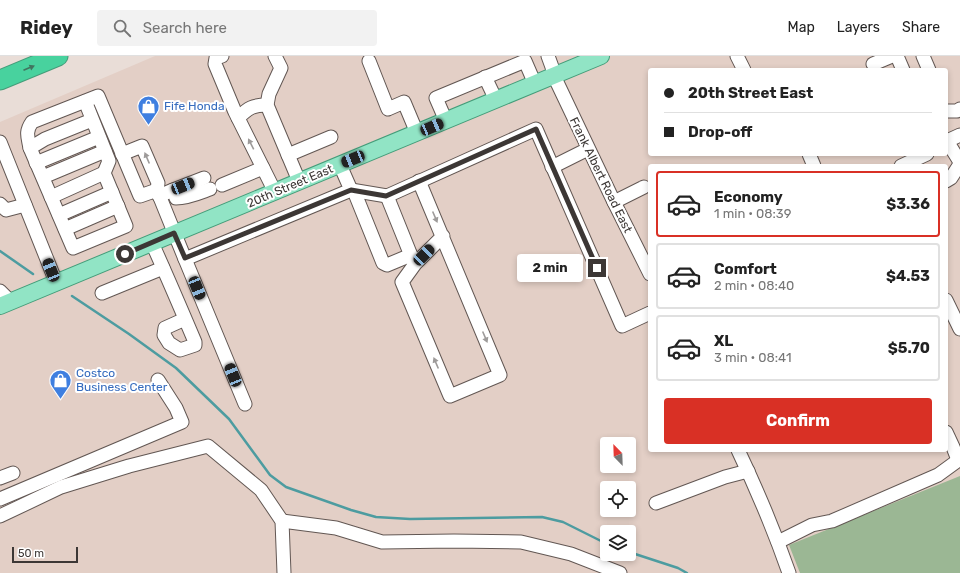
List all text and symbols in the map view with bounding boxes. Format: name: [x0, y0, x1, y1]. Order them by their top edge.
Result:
search box: [97, 10, 377, 46]
text: Ridey: [20, 16, 73, 39]
icon: search: [111, 17, 133, 39]
text: Search here: [143, 19, 227, 37]
text: Map: [788, 19, 815, 36]
text: Layers: [837, 19, 880, 36]
text: Share: [902, 19, 940, 36]
one-way arrow: [24, 65, 35, 71]
text: 20th Street East: [688, 84, 813, 102]
shop icon: Fife Honda: [135, 93, 161, 126]
place label: Fife Honda: [164, 99, 225, 113]
street label: Frank Albert Road East: [567, 115, 635, 235]
car: [419, 117, 445, 137]
text: Drop-off: [688, 123, 752, 141]
one-way arrow: [248, 138, 255, 150]
car: [340, 149, 366, 169]
one-way arrow: [144, 152, 150, 163]
street label: 20th Street East: [245, 161, 335, 210]
car: [170, 176, 196, 196]
icon: car: [666, 186, 702, 222]
text: Economy: [714, 188, 783, 206]
text: $3.36: [886, 195, 930, 213]
text: 1 min · 08:39: [714, 206, 791, 221]
one-way arrow: [432, 212, 438, 223]
car: [411, 242, 437, 268]
route start: [116, 245, 134, 263]
callout: 2 min: [517, 254, 583, 282]
car: [41, 257, 61, 283]
icon: car: [666, 258, 702, 294]
route end: [588, 259, 606, 277]
text: 2 min: [532, 260, 568, 275]
text: Comfort: [714, 260, 777, 278]
text: $4.53: [886, 267, 930, 285]
car: [187, 275, 207, 301]
text: 2 min · 08:40: [714, 278, 794, 293]
icon: car: [666, 330, 702, 366]
one-way arrow: [482, 332, 488, 343]
text: XL: [714, 332, 733, 350]
text: $5.70: [888, 339, 930, 357]
text: 3 min · 08:41: [714, 350, 791, 365]
one-way arrow: [433, 357, 439, 369]
car: [223, 362, 243, 388]
place label: Costco Business Center: [76, 366, 168, 394]
shop icon: Costco Business Center: [47, 367, 73, 400]
button: Confirm: [664, 398, 932, 444]
north arrow: [600, 437, 636, 473]
map controls: [600, 437, 636, 561]
button: locate: [600, 481, 636, 517]
button: layers: [600, 525, 636, 561]
scale bar: [12, 545, 78, 564]
text: 50 m: [18, 547, 44, 560]

